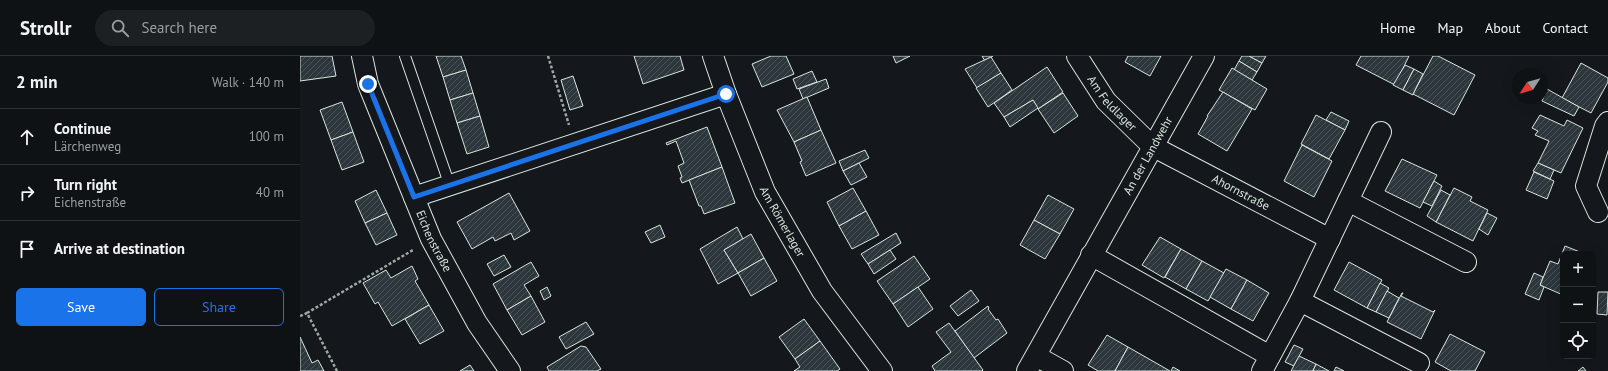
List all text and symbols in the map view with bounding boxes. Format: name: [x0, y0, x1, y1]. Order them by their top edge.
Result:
search box: [95, 10, 375, 46]
text: Strollr: [20, 16, 71, 40]
icon: search: [109, 17, 131, 39]
text: Search here: [141, 18, 217, 37]
text: Home: [1380, 19, 1415, 37]
text: Map: [1437, 19, 1463, 37]
text: About: [1485, 19, 1521, 37]
text: Contact: [1543, 19, 1588, 37]
north arrow: [1512, 68, 1548, 104]
text: 2 min: [16, 71, 57, 93]
street label: Am Feldlager: [1085, 72, 1140, 134]
text: Walk · 140 m: [212, 74, 284, 91]
route end: [359, 75, 377, 93]
route start: [717, 85, 735, 103]
street label: An der Landwehr: [1120, 114, 1175, 197]
text: Continue: [54, 119, 111, 138]
icon: ahead: [16, 126, 38, 148]
text: 100 m: [249, 128, 284, 145]
text: Lärchenweg: [54, 138, 121, 155]
street label: Ahornstraße: [1210, 171, 1272, 213]
text: Turn right: [54, 175, 117, 194]
icon: right: [16, 182, 38, 204]
text: 40 m: [256, 184, 284, 201]
street label: Am Römerlager: [757, 184, 809, 260]
text: Eichenstraße: [54, 194, 126, 211]
street label: Eichenstraße: [413, 208, 456, 274]
icon: arrive: [16, 238, 38, 260]
text: Arrive at destination: [54, 239, 185, 258]
map controls: [1560, 251, 1596, 359]
button: +: [1560, 251, 1596, 287]
button: −: [1560, 287, 1596, 323]
button: Save: [16, 288, 146, 326]
button: Share: [154, 288, 284, 326]
button: locate: [1560, 323, 1596, 359]

